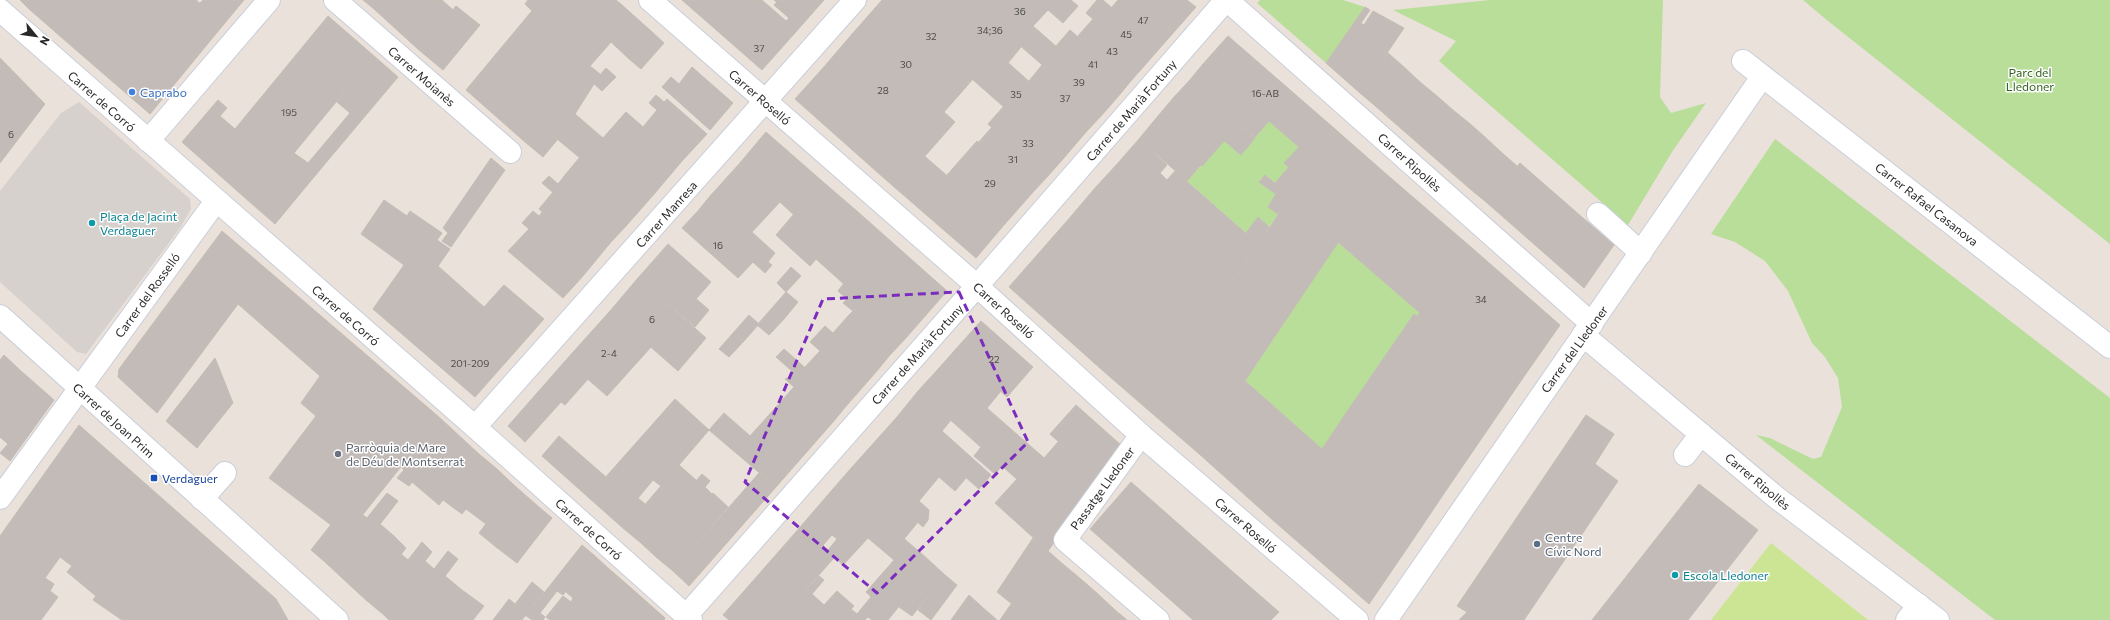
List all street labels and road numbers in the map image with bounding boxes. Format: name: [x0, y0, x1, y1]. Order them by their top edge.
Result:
street label: Carrer Moianès: [386, 43, 458, 109]
street label: Carrer de Marià Fortuny: [1083, 56, 1179, 164]
street label: Carrer Roselló: [726, 66, 794, 128]
street label: Carrer de Corró: [65, 68, 139, 134]
street label: Carrer Ripollès: [1375, 130, 1445, 194]
street label: Carrer Rafael Casanova: [1873, 160, 1981, 248]
street label: Carrer Manresa: [633, 178, 699, 250]
street label: Carrer del Rosselló: [112, 250, 182, 340]
street label: Carrer Roselló: [971, 279, 1037, 341]
street label: Carrer de Corró: [309, 282, 383, 348]
street label: Carrer de Marià Fortuny: [868, 301, 966, 407]
street label: Carrer del Lledoner: [1538, 303, 1610, 395]
street label: Carrer de Joan Prim: [70, 380, 158, 461]
street label: Passatge Lledoner: [1067, 444, 1137, 532]
street label: Carrer Ripollès: [1723, 450, 1793, 512]
street label: Carrer Roselló: [1212, 494, 1280, 556]
street label: Carrer de Corró: [553, 495, 625, 563]

